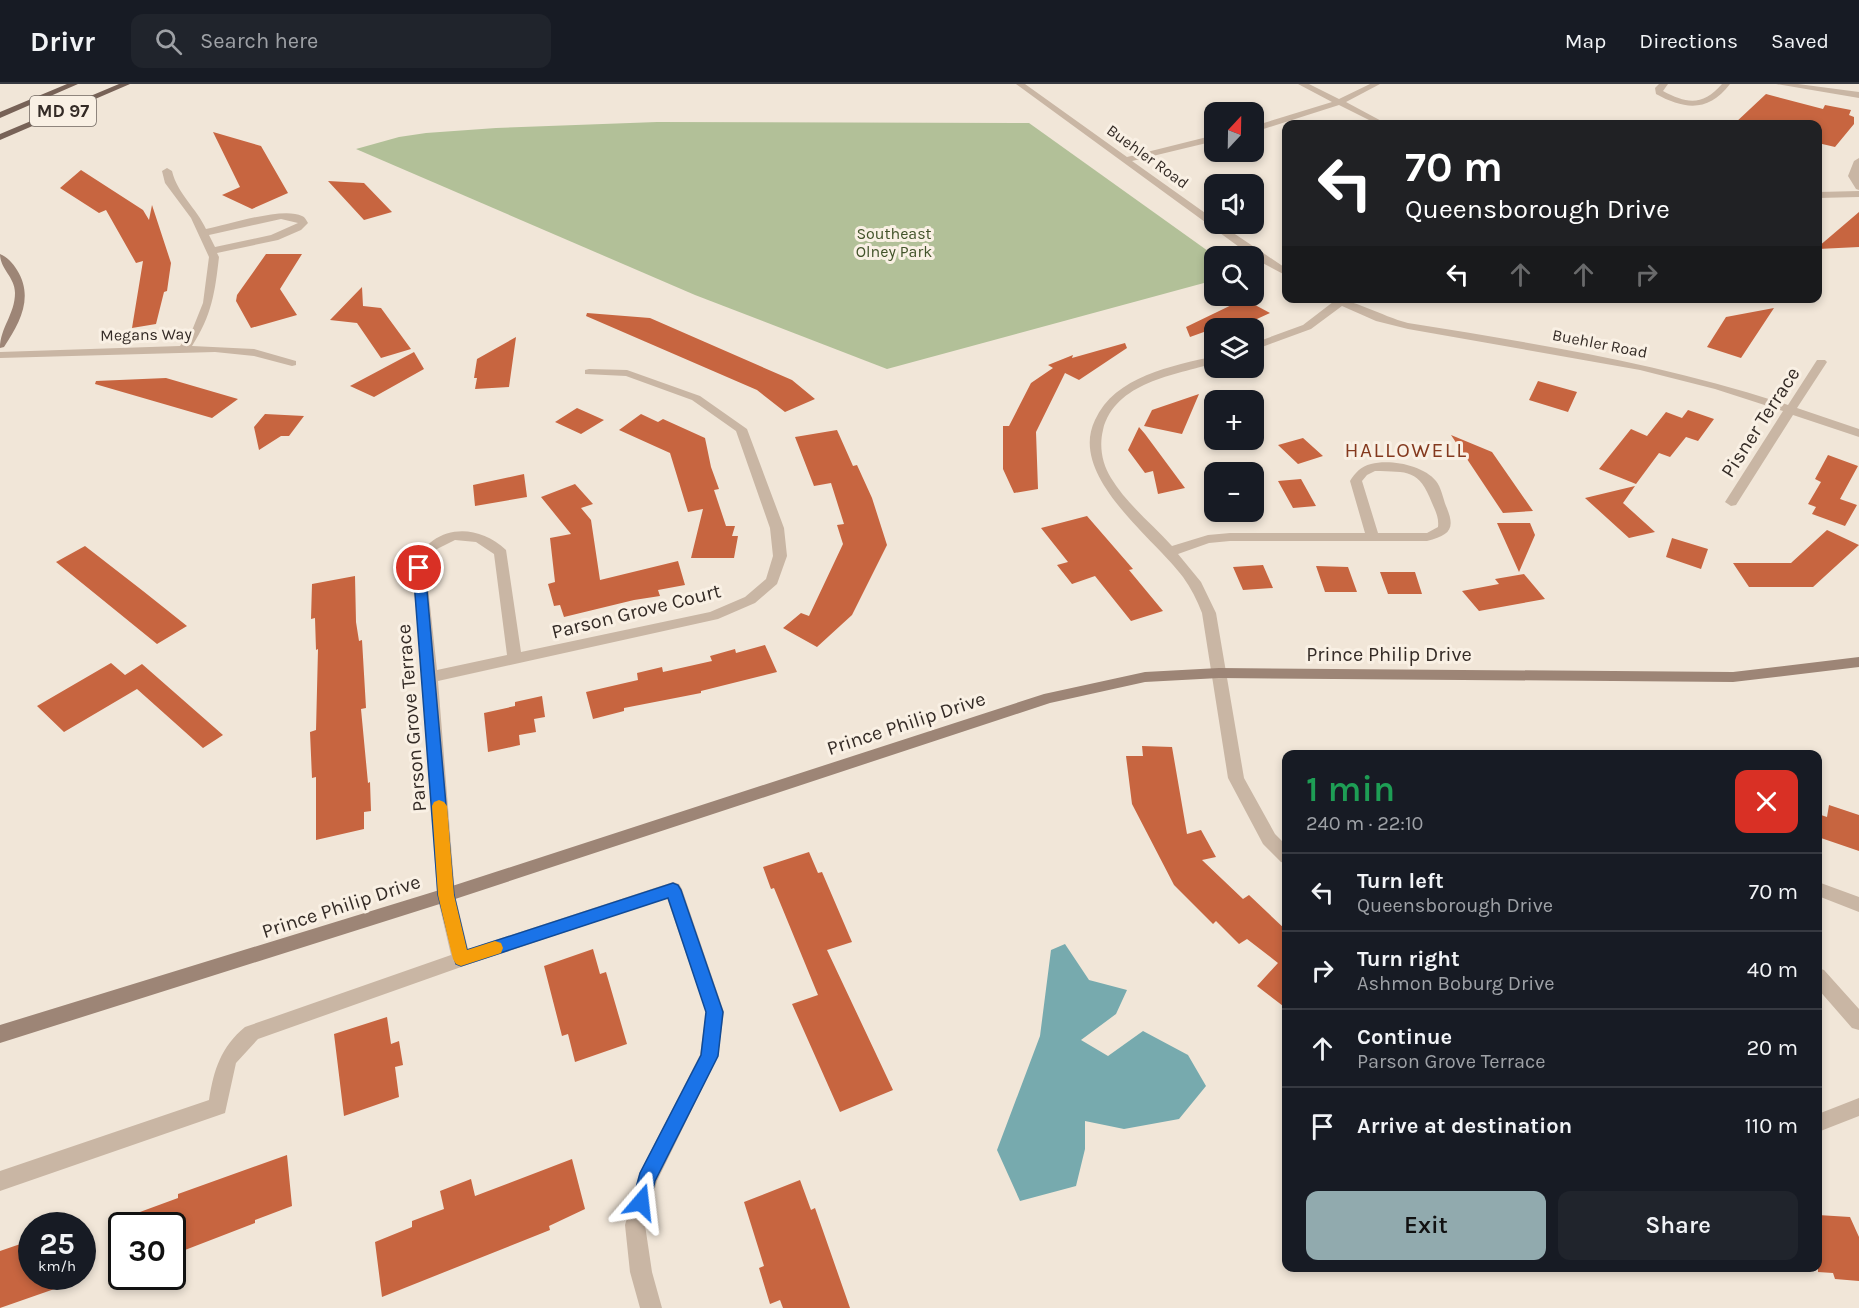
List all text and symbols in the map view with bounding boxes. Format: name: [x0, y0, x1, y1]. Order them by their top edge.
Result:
search box: [131, 14, 551, 68]
text: Drivr: [30, 25, 95, 58]
icon: search: [152, 25, 185, 58]
text: Search here: [200, 28, 318, 54]
text: Map: [1565, 29, 1606, 53]
text: Directions: [1639, 29, 1738, 53]
text: Saved: [1771, 29, 1829, 53]
road number: MD 97: [30, 96, 96, 126]
north arrow: [1204, 102, 1264, 162]
map controls: [1204, 102, 1264, 522]
street label: Buehler Road: [1103, 120, 1192, 192]
text: 70 m: [1405, 142, 1503, 192]
icon: left: [1306, 144, 1384, 222]
button: sound: [1204, 174, 1264, 234]
text: Queensborough Drive: [1405, 193, 1670, 225]
park label: Southeast Olney Park: [856, 224, 932, 261]
button: search: [1204, 246, 1264, 306]
icon: left: [1441, 258, 1474, 291]
icon: ahead: [1504, 258, 1537, 291]
icon: ahead: [1567, 258, 1600, 291]
icon: right: [1630, 258, 1663, 291]
button: layers: [1204, 318, 1264, 378]
street label: Megans Way: [100, 324, 192, 345]
street label: Buehler Road: [1551, 325, 1649, 362]
street label: Pisner Terrace: [1716, 363, 1805, 482]
button: +: [1204, 390, 1264, 450]
district label: HALLOWELL: [1344, 438, 1468, 462]
button: −: [1204, 462, 1264, 522]
pin: [393, 542, 444, 593]
icon: arrive: [402, 551, 435, 584]
street label: Parson Grove Court: [549, 579, 724, 644]
street label: Parson Grove Terrace: [392, 623, 431, 813]
street label: Prince Philip Drive: [1306, 643, 1472, 666]
street label: Prince Philip Drive: [824, 687, 988, 760]
text: 1 min: [1306, 768, 1395, 810]
button: close: [1735, 770, 1798, 833]
text: 240 m · 22:10: [1306, 812, 1423, 835]
text: Turn left: [1357, 868, 1444, 894]
street label: Prince Philip Drive: [259, 870, 423, 943]
icon: left: [1306, 876, 1339, 909]
text: 70 m: [1749, 879, 1798, 905]
text: Queensborough Drive: [1357, 894, 1553, 917]
text: Turn right: [1357, 946, 1460, 972]
icon: right: [1306, 954, 1339, 987]
text: 40 m: [1747, 957, 1798, 983]
text: Ashmon Boburg Drive: [1357, 972, 1555, 995]
text: Continue: [1357, 1024, 1452, 1050]
icon: ahead: [1306, 1032, 1339, 1065]
text: 20 m: [1746, 1035, 1798, 1061]
text: Parson Grove Terrace: [1357, 1050, 1546, 1073]
icon: arrive: [1306, 1110, 1339, 1143]
text: Arrive at destination: [1357, 1113, 1572, 1139]
text: 110 m: [1745, 1113, 1798, 1139]
position arrow: [609, 1170, 673, 1234]
button: Exit: [1306, 1191, 1546, 1260]
button: Share: [1558, 1191, 1798, 1260]
speed limit sign: 30: [108, 1212, 186, 1290]
text: 25: [39, 1226, 75, 1262]
text: km/h: [38, 1257, 76, 1275]

